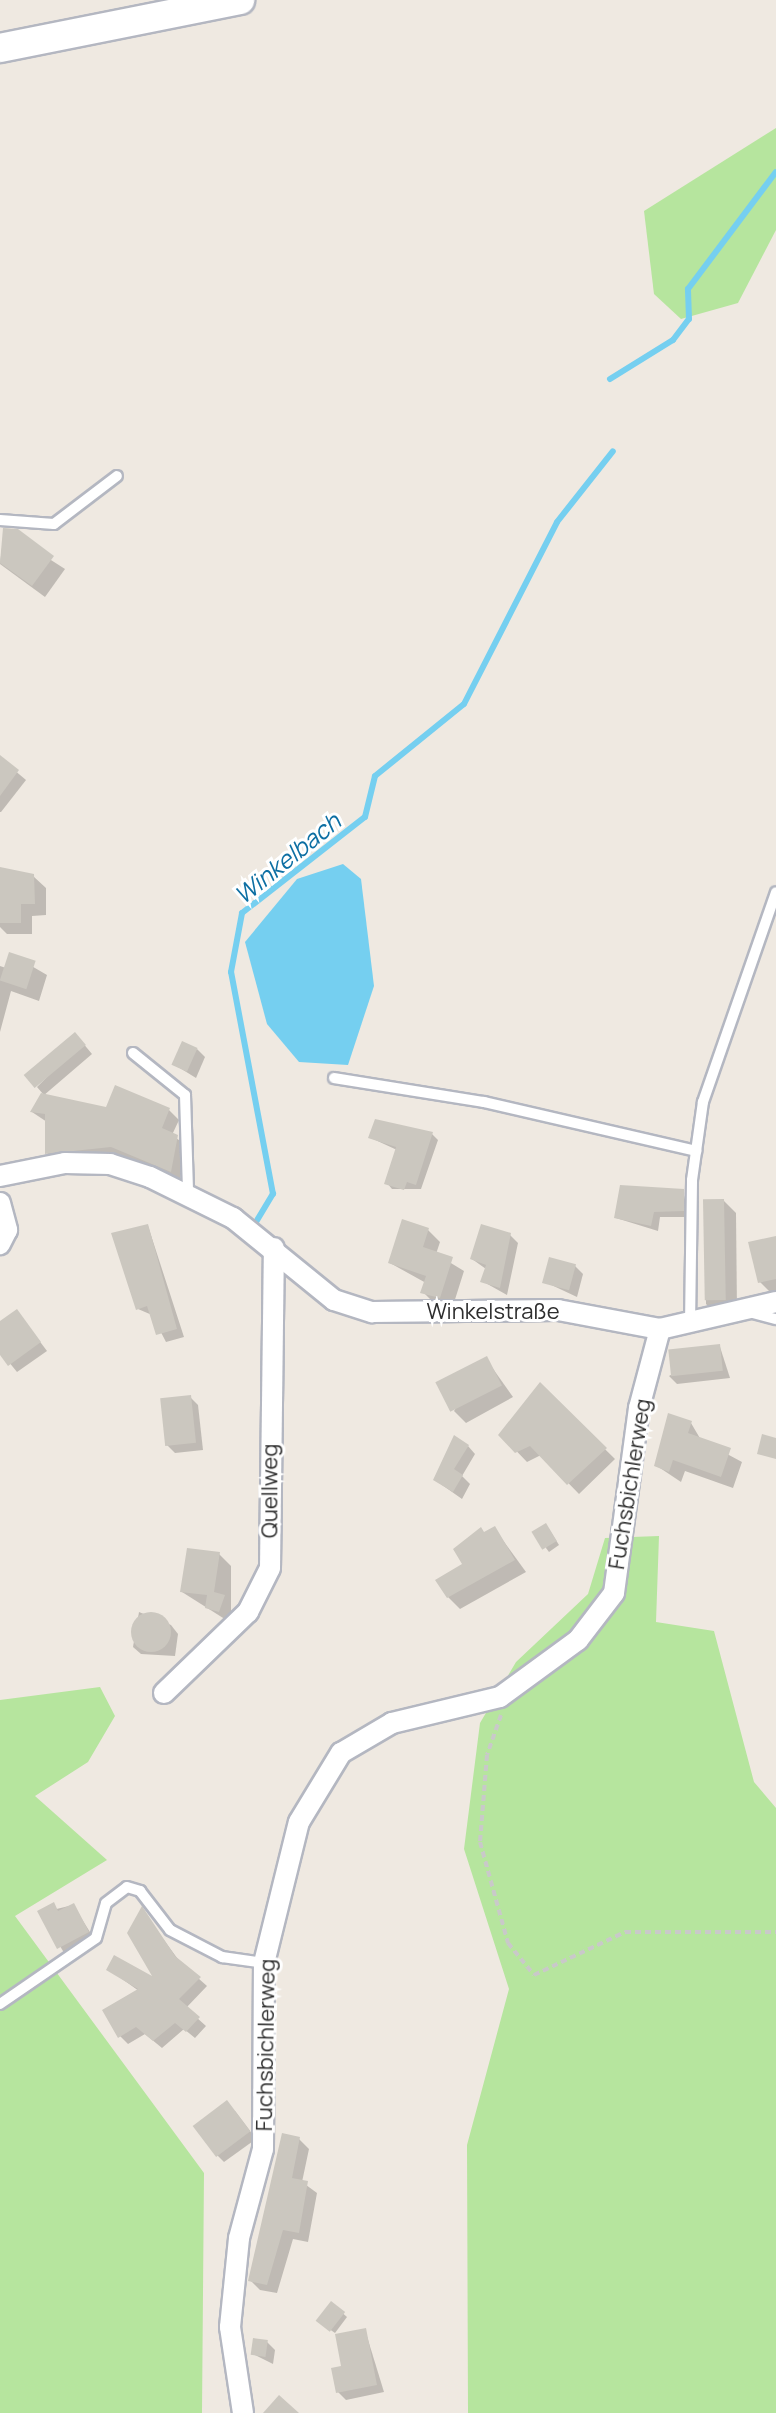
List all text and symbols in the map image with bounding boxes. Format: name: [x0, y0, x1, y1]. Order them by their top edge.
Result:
water label: Winkelbach: [228, 806, 346, 910]
street label: Winkelstraße: [426, 1299, 560, 1325]
street label: Fuchsbichlerweg: [603, 1397, 657, 1571]
street label: Quellweg: [257, 1444, 283, 1538]
street label: Fuchsbichlerweg: [251, 1958, 281, 2132]

